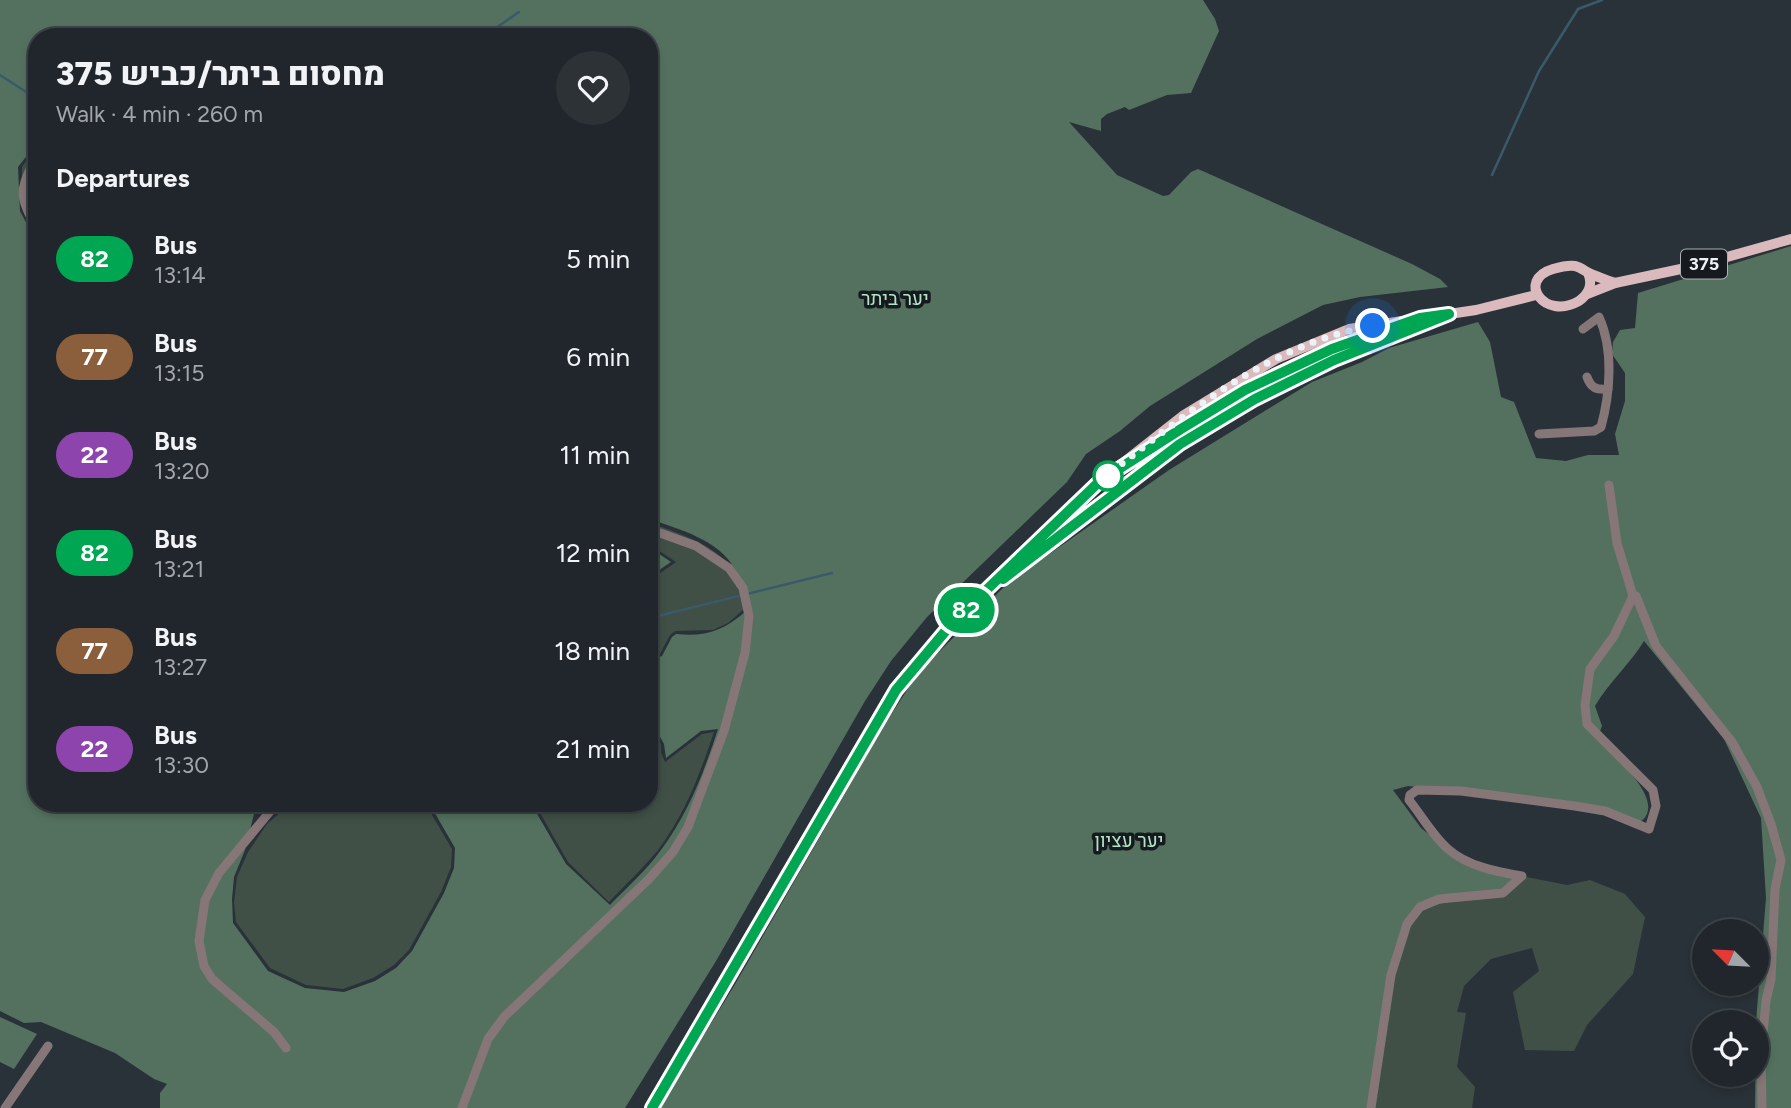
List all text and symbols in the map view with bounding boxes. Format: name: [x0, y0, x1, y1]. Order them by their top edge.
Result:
button: heart: [556, 51, 630, 125]
text: מחסום ביתר/כביש 375: [56, 54, 385, 93]
text: Walk · 4 min · 260 m: [56, 100, 263, 128]
text: Departures: [56, 162, 190, 194]
text: Bus: [154, 229, 197, 261]
text: 5 min: [566, 243, 630, 275]
text: 82: [80, 244, 109, 273]
road number: 375: [1681, 250, 1727, 278]
text: 13:14: [154, 261, 206, 289]
park label: יער ביתר: [861, 287, 929, 310]
your location: [1355, 308, 1390, 343]
text: Bus: [154, 327, 197, 359]
text: 6 min: [566, 341, 630, 373]
text: 77: [81, 342, 108, 371]
text: 13:15: [154, 359, 205, 387]
text: Bus: [154, 425, 197, 457]
text: 11 min: [559, 439, 630, 471]
text: 22: [81, 440, 108, 469]
text: 13:20: [154, 457, 209, 485]
unlabelled marker: [1093, 461, 1123, 491]
text: Bus: [154, 523, 197, 555]
text: 12 min: [556, 537, 630, 569]
text: 82: [80, 538, 109, 567]
text: 13:21: [154, 555, 204, 583]
line badge: 82: [934, 587, 998, 633]
text: 82: [952, 595, 980, 624]
text: Bus: [154, 621, 197, 653]
text: 18 min: [554, 635, 630, 667]
text: 77: [81, 636, 108, 665]
text: 13:27: [154, 653, 207, 681]
text: Bus: [154, 719, 197, 751]
text: 21 min: [556, 733, 630, 765]
text: 22: [81, 734, 108, 763]
text: 13:30: [154, 751, 209, 779]
park label: יער עציון: [1095, 829, 1163, 852]
north arrow: [1692, 919, 1769, 996]
map controls: [1692, 919, 1769, 1087]
button: locate: [1692, 1010, 1769, 1087]

